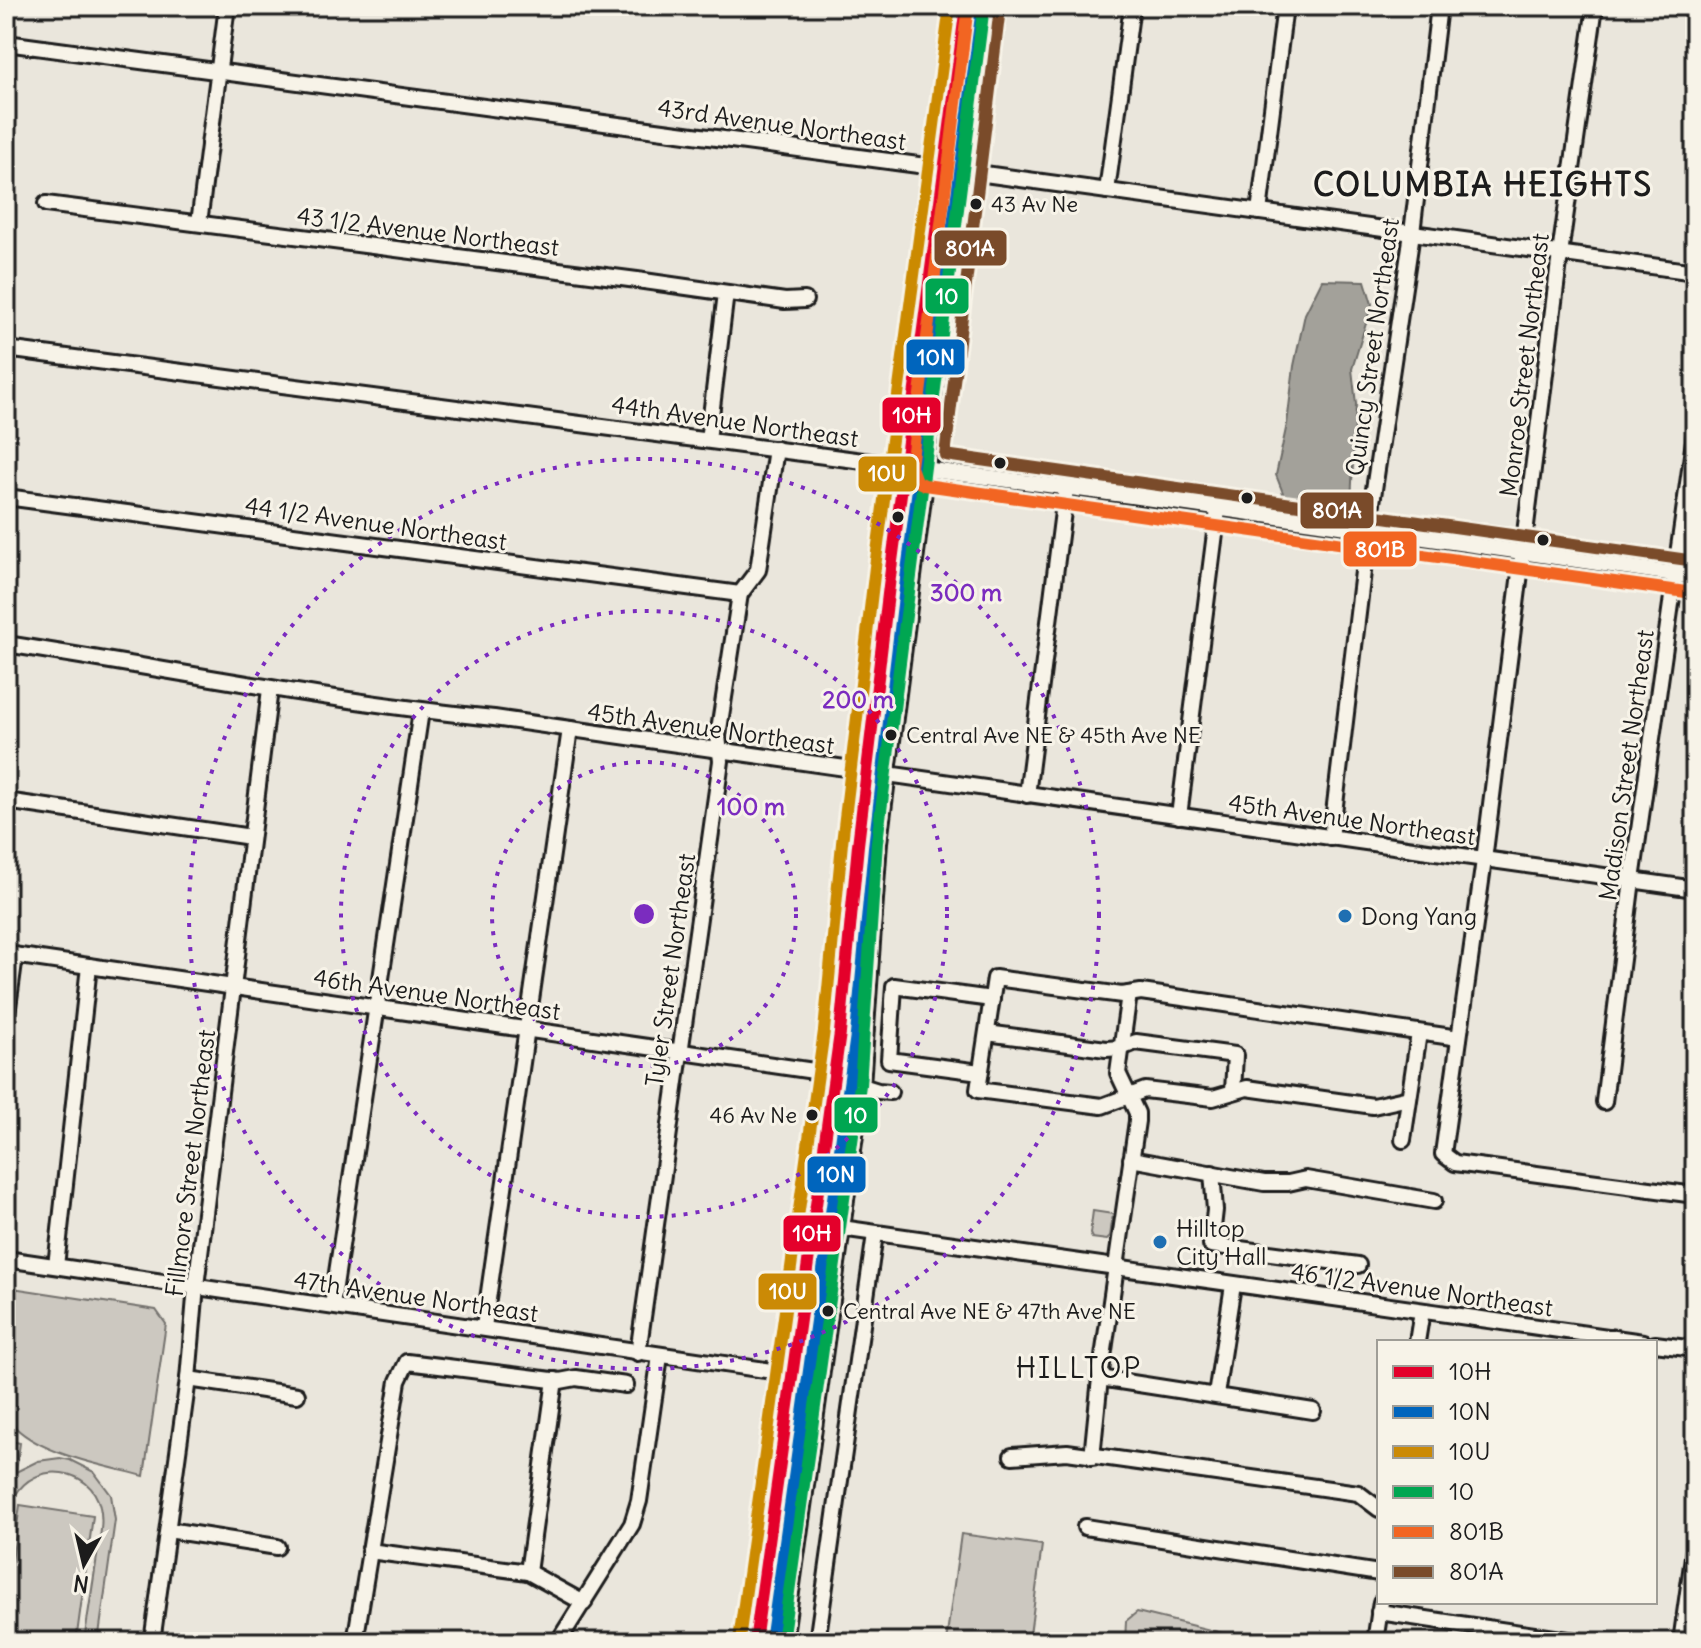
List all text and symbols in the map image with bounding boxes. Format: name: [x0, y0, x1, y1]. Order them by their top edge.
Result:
street label: 43rd Avenue Northeast: [656, 92, 908, 156]
district label: COLUMBIA HEIGHTS: [1313, 164, 1653, 205]
place label: 43 Av Ne: [991, 190, 1078, 218]
marker: 43 Av Ne: [968, 196, 984, 212]
street label: 43 1/2 Avenue Northeast: [295, 200, 561, 262]
street label: Quincy Street Northeast: [1339, 216, 1405, 478]
line badge: 801A: [933, 229, 1008, 267]
street label: Monroe Street Northeast: [1493, 231, 1555, 499]
text: 801A: [945, 234, 995, 262]
line badge: 10: [924, 277, 970, 315]
text: 10: [935, 282, 959, 310]
line badge: 10N: [905, 338, 966, 376]
text: 10N: [917, 343, 955, 371]
street label: 44th Avenue Northeast: [610, 389, 860, 453]
line badge: 10H: [881, 396, 942, 434]
text: 10H: [892, 401, 932, 429]
line badge: 10U: [857, 455, 918, 493]
unlabelled marker: [992, 455, 1008, 471]
text: 10U: [868, 459, 906, 487]
street label: 44 1/2 Avenue Northeast: [243, 490, 509, 556]
unlabelled marker: [1239, 490, 1255, 506]
line badge: 801A: [1299, 491, 1375, 530]
text: 801A: [1312, 496, 1362, 524]
unlabelled marker: [890, 509, 906, 525]
line badge: 801B: [1342, 530, 1418, 568]
unlabelled marker: [1535, 532, 1551, 548]
text: 801B: [1355, 535, 1405, 563]
text: 300 m: [930, 577, 1002, 607]
street label: Madison Street Northeast: [1592, 628, 1660, 902]
text: 200 m: [822, 684, 894, 714]
street label: 45th Avenue Northeast: [586, 696, 836, 760]
place label: Central Ave NE & 45th Ave NE: [906, 721, 1201, 749]
marker: Central Ave NE & 45th Ave NE: [883, 727, 899, 743]
street label: 45th Avenue Northeast: [1227, 787, 1477, 851]
text: 100 m: [717, 791, 785, 821]
street label: Tyler Street Northeast: [639, 851, 701, 1089]
centre of rings: [630, 900, 658, 928]
place label: Dong Yang: [1361, 901, 1477, 931]
marker: Dong Yang: [1336, 907, 1354, 925]
street label: 46th Avenue Northeast: [312, 962, 562, 1026]
street label: Fillmore Street Northeast: [159, 1028, 221, 1298]
line badge: 10: [833, 1096, 879, 1134]
place label: 46 Av Ne: [710, 1101, 797, 1129]
text: 10: [844, 1101, 868, 1129]
marker: 46 Av Ne: [804, 1107, 820, 1123]
line badge: 10N: [806, 1155, 867, 1194]
text: 10N: [817, 1160, 855, 1188]
place label: Hilltop City Hall: [1176, 1213, 1266, 1271]
line badge: 10H: [782, 1214, 842, 1253]
text: 10H: [792, 1219, 832, 1247]
marker: Hilltop City Hall: [1151, 1233, 1169, 1251]
street label: 46 1/2 Avenue Northeast: [1289, 1256, 1555, 1322]
street label: 47th Avenue Northeast: [292, 1264, 540, 1328]
line badge: 10U: [757, 1272, 818, 1311]
text: 10U: [769, 1277, 807, 1305]
place label: Central Ave NE & 47th Ave NE: [843, 1297, 1136, 1325]
marker: Central Ave NE & 47th Ave NE: [820, 1303, 836, 1319]
legend: [1377, 1340, 1657, 1604]
district label: HILLTOP: [1016, 1350, 1142, 1386]
text: 10H: [1449, 1356, 1492, 1386]
text: 10N: [1449, 1396, 1491, 1426]
text: 10U: [1449, 1436, 1491, 1466]
text: 10: [1449, 1476, 1474, 1506]
text: 801B: [1449, 1516, 1504, 1546]
north arrow: [44, 1524, 124, 1604]
text: 801A: [1449, 1556, 1504, 1586]
text: N: [72, 1569, 91, 1599]

